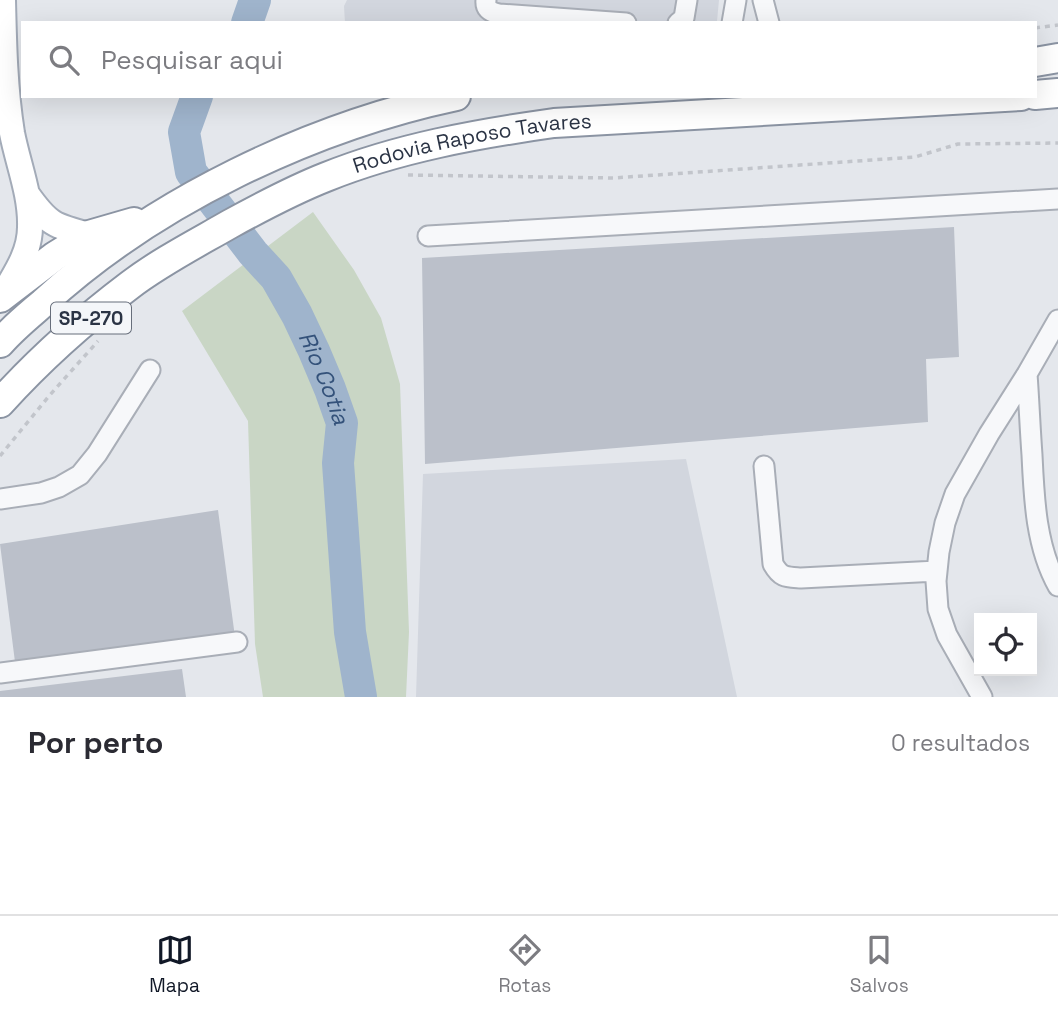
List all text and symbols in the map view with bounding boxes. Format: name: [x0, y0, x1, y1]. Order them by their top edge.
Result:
search box: [21, 21, 1037, 98]
icon: search: [45, 41, 83, 79]
text: Pesquisar aqui: [101, 43, 283, 77]
street label: Rodovia Raposo Tavares: [349, 107, 592, 179]
road number: SP-270: [51, 302, 131, 334]
water label: Rio Cotia: [292, 326, 357, 429]
map controls: [974, 613, 1037, 676]
button: locate: [974, 613, 1037, 676]
text: Por perto: [28, 723, 163, 762]
text: 0 resultados: [891, 728, 1030, 758]
tab: Mapa: [149, 931, 200, 998]
tab: Rotas: [498, 931, 551, 998]
tab: Salvos: [850, 931, 909, 998]

